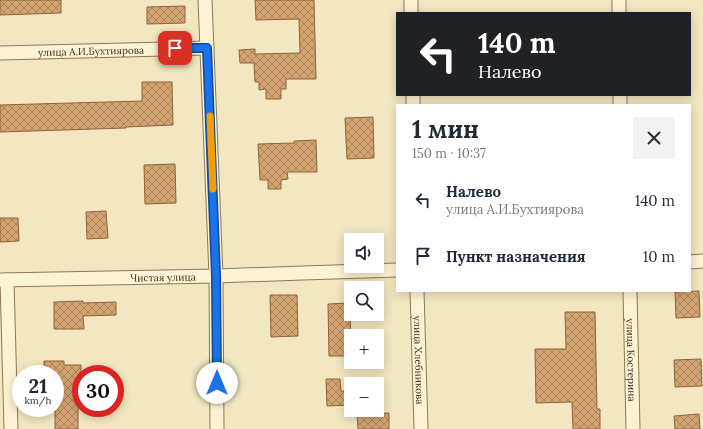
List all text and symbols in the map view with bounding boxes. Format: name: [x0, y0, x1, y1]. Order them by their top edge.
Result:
text: 140 m: [478, 25, 556, 61]
icon: left: [412, 28, 464, 80]
pin: [158, 31, 192, 65]
icon: arrive: [164, 37, 186, 59]
street label: улица А.И.Бухтиярова: [38, 43, 144, 59]
text: Налево: [478, 60, 542, 83]
text: 1 мин: [412, 114, 479, 145]
button: close: [633, 117, 675, 159]
text: 150 m · 10:37: [412, 145, 486, 162]
text: Налево: [446, 182, 501, 201]
icon: left: [412, 189, 434, 211]
text: 140 m: [635, 191, 675, 210]
text: улица А.И.Бухтиярова: [446, 201, 584, 218]
map controls: [344, 233, 384, 417]
button: sound: [344, 233, 384, 273]
icon: arrive: [412, 245, 434, 267]
text: Пункт назначения: [446, 247, 586, 266]
text: 10 m: [643, 247, 675, 266]
street label: Чистая улица: [130, 270, 196, 284]
button: search: [344, 281, 384, 321]
street label: улица Хлебникова: [411, 315, 427, 405]
street label: улица Костерина: [624, 318, 639, 402]
button: +: [344, 329, 384, 369]
position arrow: [196, 362, 238, 404]
speed limit sign: 30: [72, 365, 124, 417]
text: 21: [29, 373, 47, 398]
button: −: [344, 377, 384, 417]
text: km/h: [24, 394, 52, 407]

